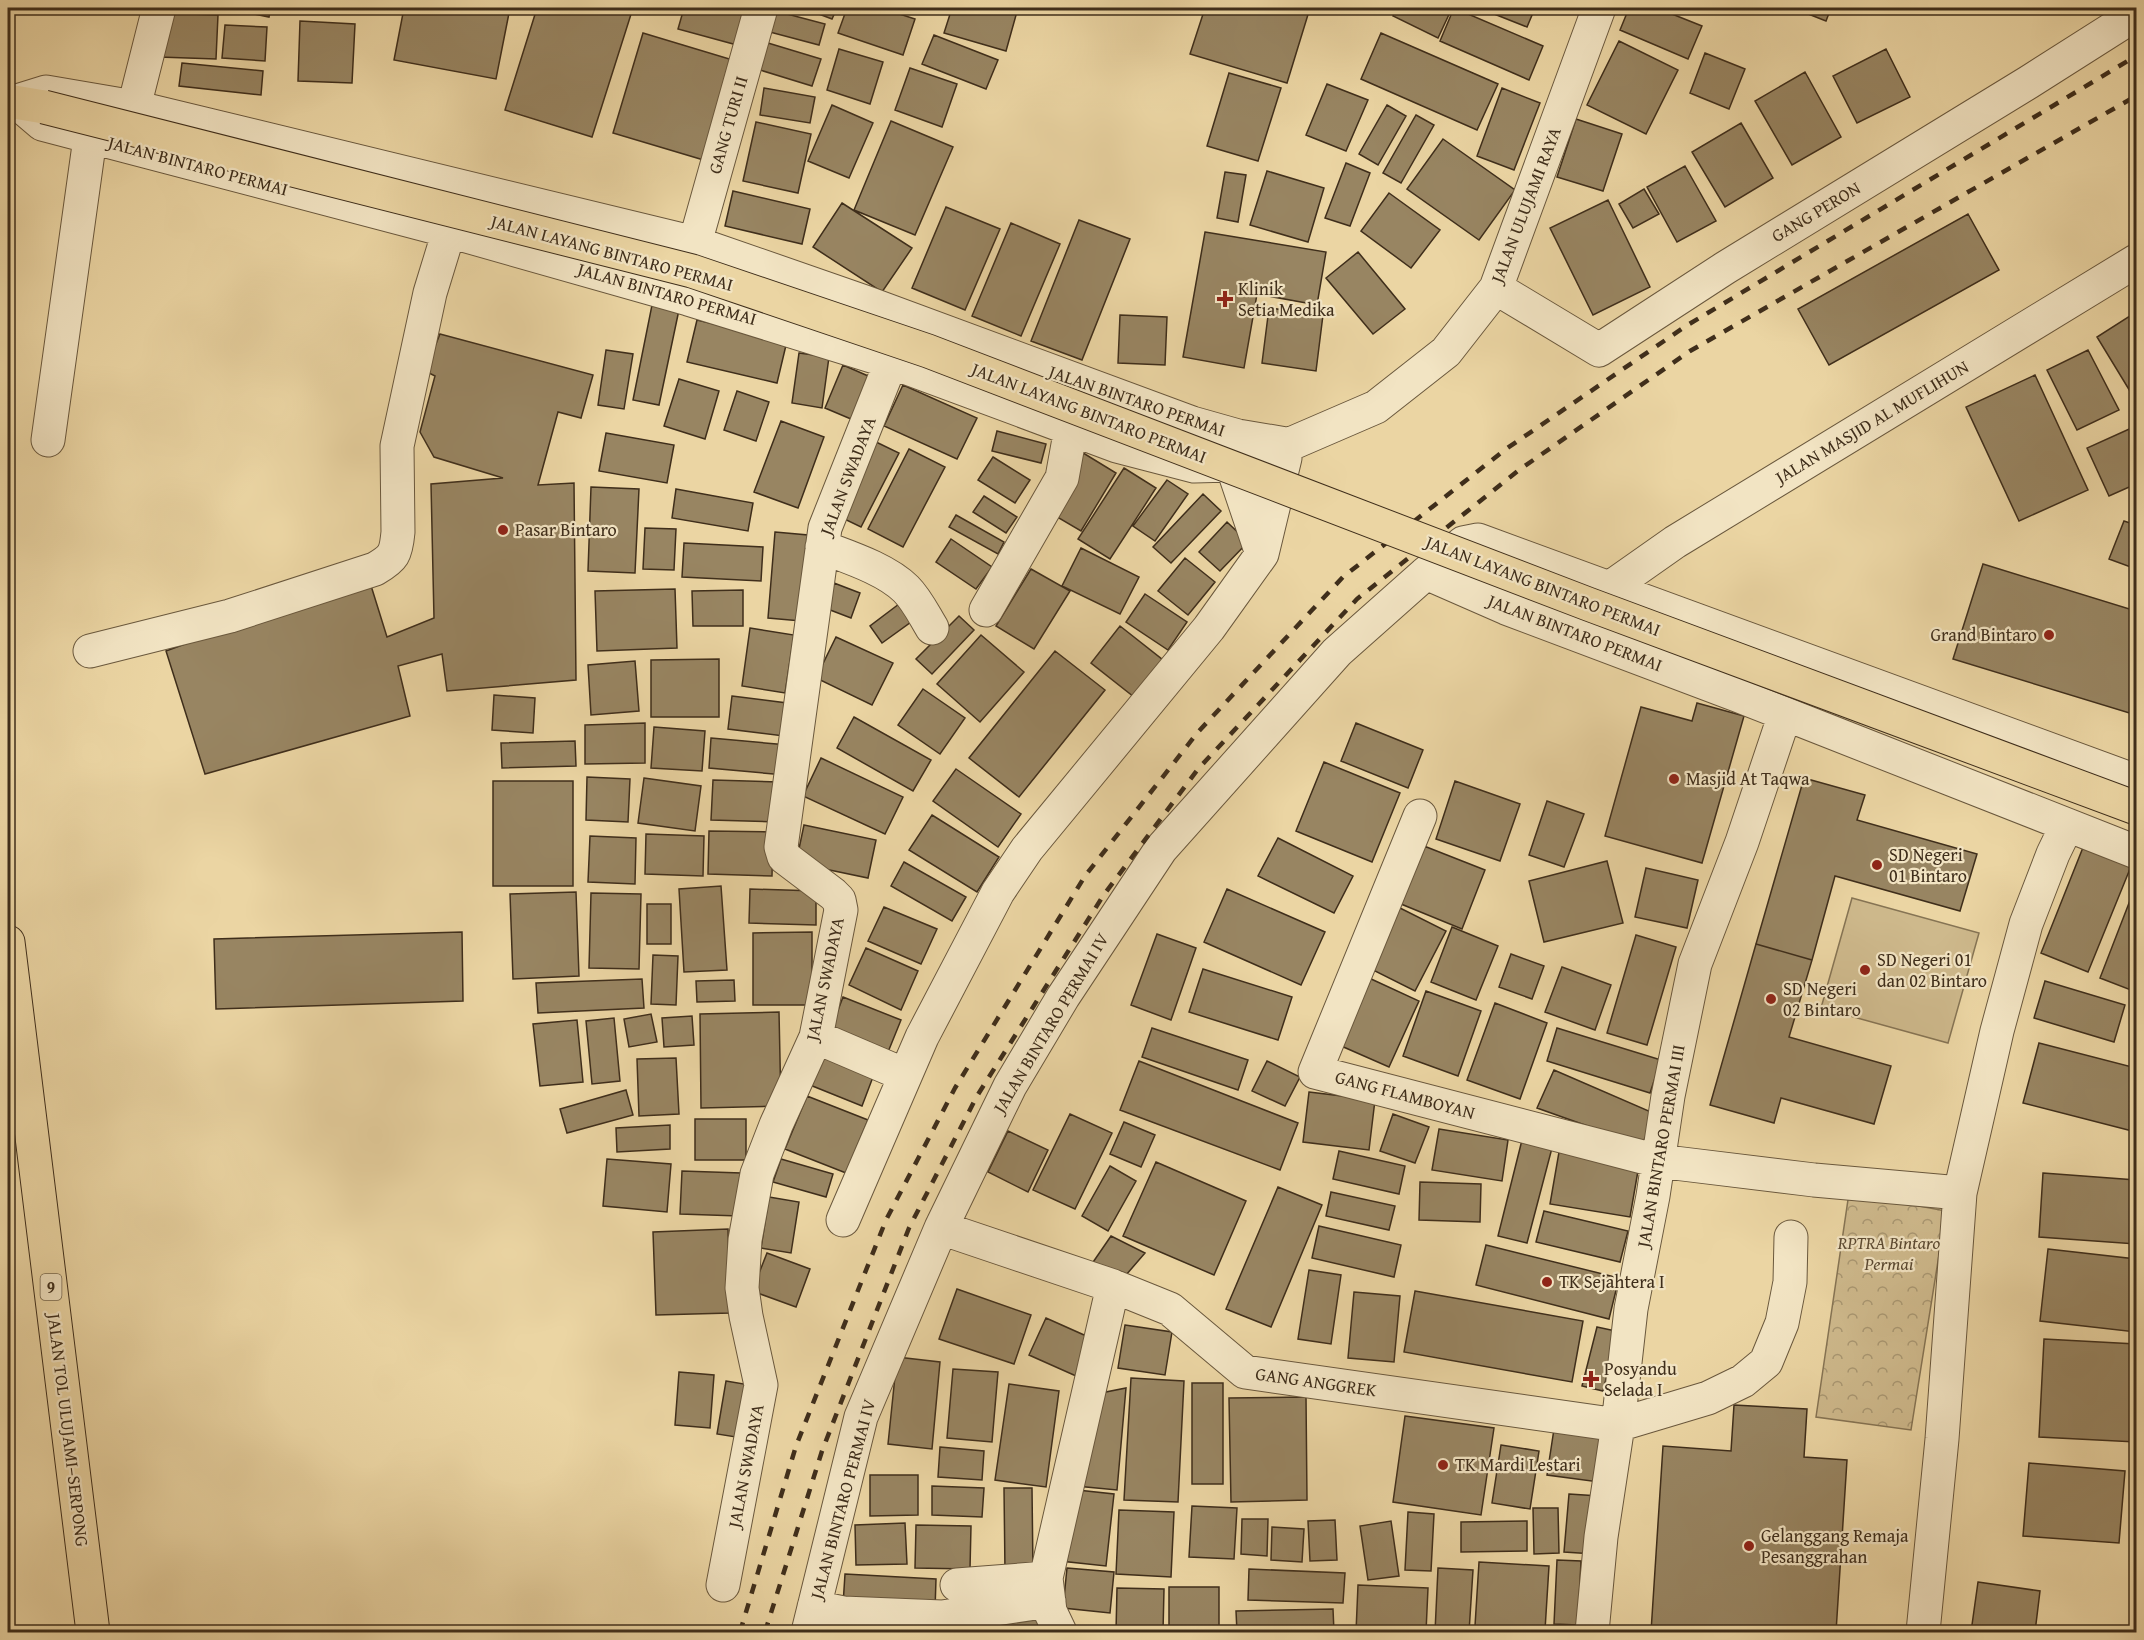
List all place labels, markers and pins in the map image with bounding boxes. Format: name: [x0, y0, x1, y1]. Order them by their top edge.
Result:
place label: Klinik Setia Medika: [1238, 275, 1335, 323]
marker: Klinik Setia Medika: [1216, 290, 1234, 308]
place label: Pasar Bintaro: [515, 516, 617, 543]
marker: Pasar Bintaro: [496, 523, 510, 537]
place label: Grand Bintaro: [1930, 621, 2037, 648]
marker: Grand Bintaro: [2042, 628, 2056, 642]
place label: Masjid At Taqwa: [1686, 765, 1810, 792]
marker: Masjid At Taqwa: [1667, 772, 1681, 786]
place label: SD Negeri 01 Bintaro: [1889, 841, 1967, 889]
marker: SD Negeri 01 Bintaro: [1870, 858, 1884, 872]
place label: SD Negeri 01 dan 02 Bintaro: [1877, 946, 1987, 994]
marker: SD Negeri 01 dan 02 Bintaro: [1858, 963, 1872, 977]
place label: SD Negeri 02 Bintaro: [1783, 975, 1861, 1023]
marker: SD Negeri 02 Bintaro: [1764, 992, 1778, 1006]
place label: TK Sejahtera I: [1559, 1268, 1664, 1295]
marker: TK Sejahtera I: [1540, 1275, 1554, 1289]
place label: Posyandu Selada I: [1604, 1355, 1677, 1403]
marker: Posyandu Selada I: [1582, 1370, 1600, 1388]
place label: TK Mardi Lestari: [1455, 1451, 1581, 1478]
marker: TK Mardi Lestari: [1436, 1458, 1450, 1472]
place label: Gelanggang Remaja Pesanggrahan: [1761, 1522, 1909, 1570]
marker: Gelanggang Remaja Pesanggrahan: [1742, 1539, 1756, 1553]

